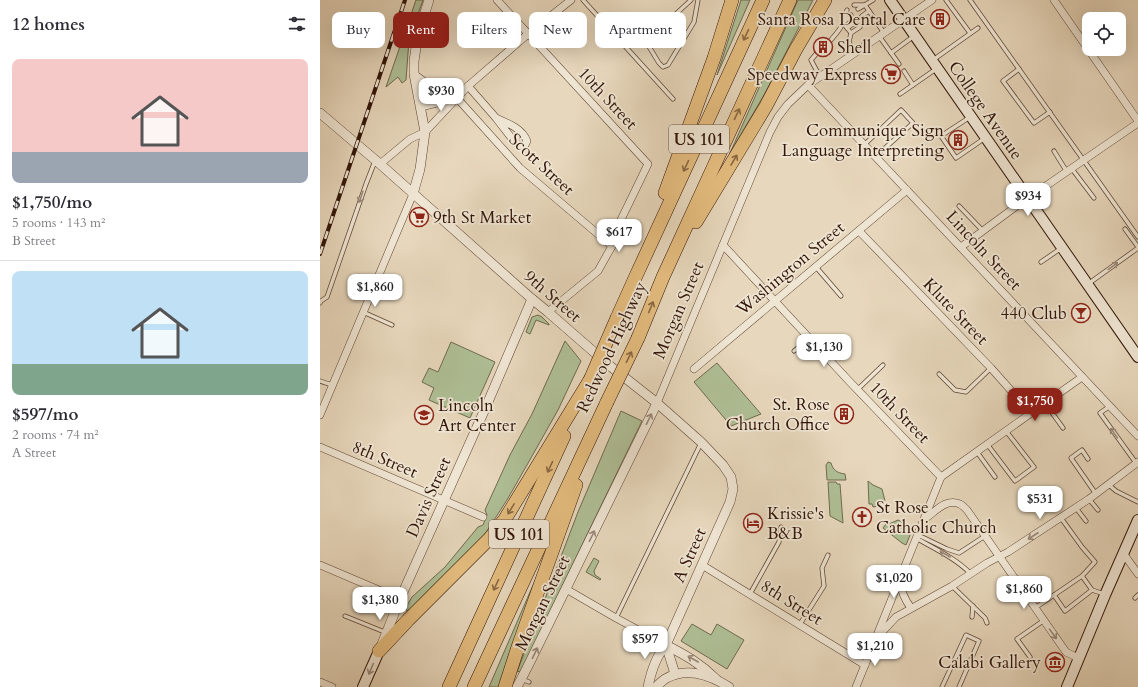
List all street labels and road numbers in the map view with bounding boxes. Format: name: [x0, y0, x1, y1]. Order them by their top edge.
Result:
street label: College Avenue: [943, 56, 1028, 164]
street label: 10th Street: [573, 62, 643, 135]
road number: US 101: [669, 125, 729, 153]
street label: Scott Street: [504, 128, 580, 201]
street label: Lincoln Street: [941, 206, 1027, 296]
street label: Washington Street: [731, 216, 850, 321]
street label: Morgan Street: [648, 258, 709, 362]
street label: 9th Street: [519, 265, 587, 328]
street label: Klute Street: [918, 273, 994, 350]
street label: Redwood Highway: [571, 278, 652, 416]
street label: 10th Street: [864, 376, 935, 449]
street label: 8th Street: [349, 435, 422, 484]
street label: Davis Street: [401, 453, 457, 541]
road number: US 101: [489, 520, 549, 548]
street label: A Street: [667, 524, 712, 586]
street label: Morgan Street: [509, 551, 576, 655]
street label: 8th Street: [756, 574, 828, 631]

